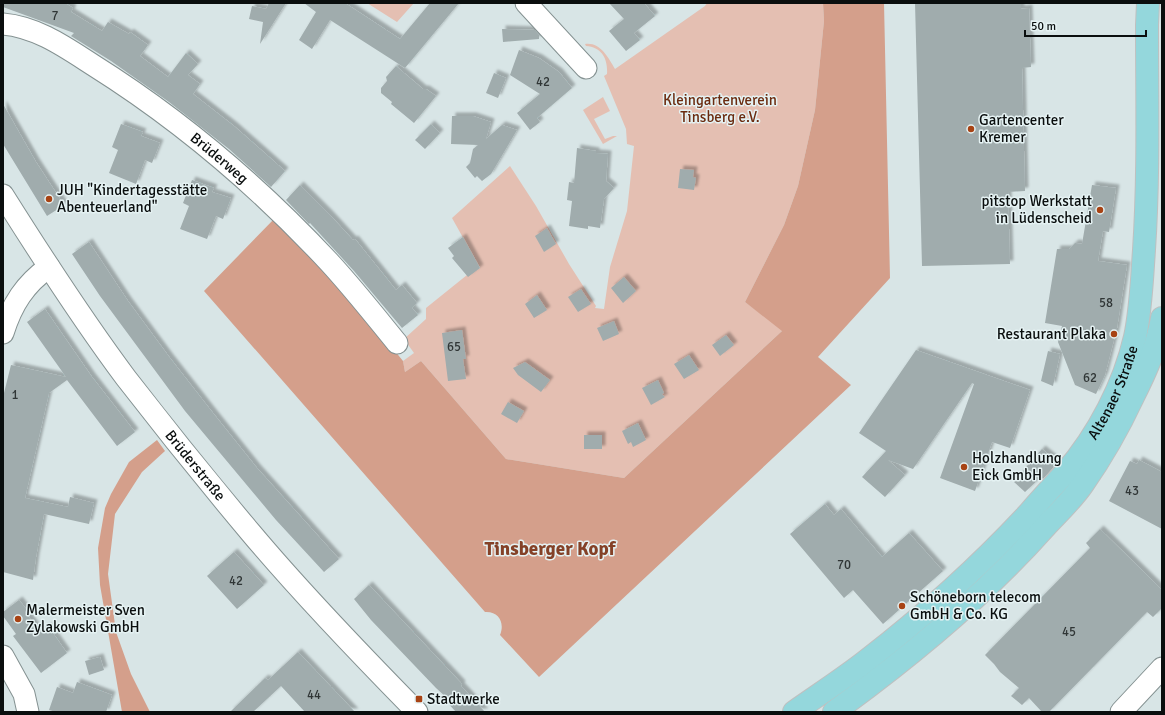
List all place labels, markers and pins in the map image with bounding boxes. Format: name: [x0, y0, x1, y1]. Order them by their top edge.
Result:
place label: Gartencenter Kremer: [979, 111, 1064, 146]
marker: Gartencenter Kremer: [966, 124, 976, 134]
place label: JUH "Kindertagesstätte Abenteuerland": [57, 181, 207, 216]
place label: pitstop Werkstatt in Lüdenscheid: [982, 192, 1092, 227]
marker: JUH "Kindertagesstätte Abenteuerland": [44, 194, 54, 204]
marker: pitstop Werkstatt in Lüdenscheid: [1095, 205, 1105, 215]
place label: Restaurant Plaka: [997, 325, 1106, 343]
marker: Restaurant Plaka: [1109, 329, 1119, 339]
place label: Holzhandlung Eick GmbH: [972, 449, 1062, 484]
marker: Holzhandlung Eick GmbH: [959, 462, 969, 472]
place label: Schöneborn telecom GmbH & Co. KG: [910, 588, 1041, 623]
place label: Malermeister Sven Zylakowski GmbH: [26, 601, 145, 636]
marker: Schöneborn telecom GmbH & Co. KG: [897, 601, 907, 611]
marker: Malermeister Sven Zylakowski GmbH: [13, 614, 23, 624]
place label: Stadtwerke: [427, 690, 500, 708]
marker: Stadtwerke: [414, 694, 424, 704]

